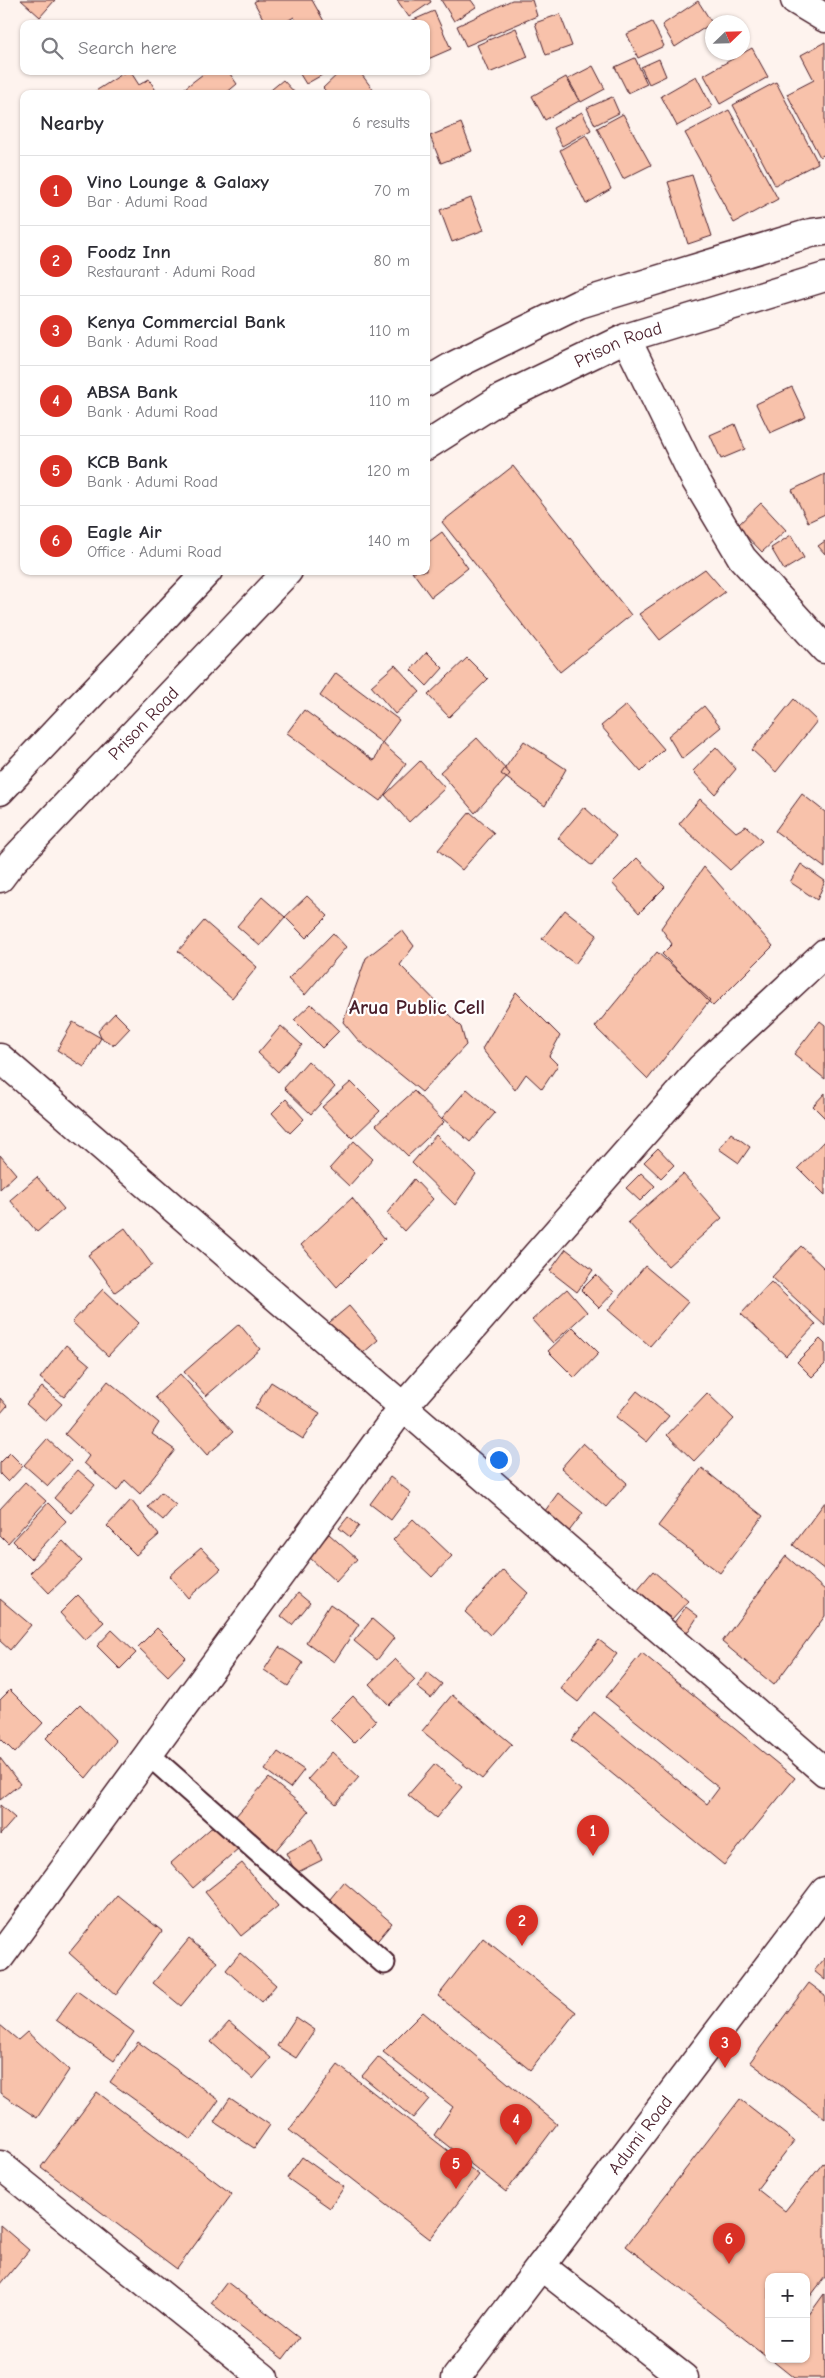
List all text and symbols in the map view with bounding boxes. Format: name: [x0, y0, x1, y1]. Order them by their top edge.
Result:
north arrow: [705, 15, 750, 60]
search box: [20, 20, 430, 75]
icon: search: [38, 34, 66, 62]
text: Search here: [78, 37, 177, 59]
text: Nearby: [40, 111, 104, 135]
text: 6 results: [352, 114, 410, 132]
text: Vino Lounge & Galaxy: [87, 171, 269, 193]
text: 1: [53, 182, 59, 200]
text: 70 m: [374, 182, 410, 200]
text: Bar · Adumi Road: [87, 193, 208, 211]
text: Foodz Inn: [87, 241, 171, 263]
text: 2: [52, 252, 60, 270]
text: 80 m: [373, 252, 410, 270]
text: Restaurant · Adumi Road: [87, 263, 256, 281]
text: Kenya Commercial Bank: [87, 311, 285, 333]
street label: Prison Road: [571, 318, 665, 372]
text: 3: [52, 322, 60, 340]
text: 110 m: [369, 322, 410, 340]
text: Bank · Adumi Road: [87, 333, 218, 351]
text: ABSA Bank: [87, 381, 178, 403]
text: 4: [52, 392, 60, 410]
text: 110 m: [369, 392, 410, 410]
text: Bank · Adumi Road: [87, 403, 218, 421]
text: KCB Bank: [87, 451, 168, 473]
text: 5: [52, 462, 60, 480]
text: 120 m: [367, 462, 410, 480]
text: Bank · Adumi Road: [87, 473, 218, 491]
text: Eagle Air: [87, 521, 162, 543]
text: 6: [52, 532, 60, 550]
text: 140 m: [368, 532, 410, 550]
text: Office · Adumi Road: [87, 543, 222, 561]
street label: Prison Road: [104, 683, 183, 765]
district label: Arua Public Cell: [349, 996, 485, 1019]
your location: [486, 1447, 512, 1473]
pin: 1: [577, 1815, 609, 1856]
pin: 2: [506, 1905, 538, 1946]
pin: 3: [709, 2027, 741, 2068]
street label: Adumi Road: [604, 2092, 677, 2179]
pin: 4: [500, 2104, 532, 2145]
pin: 5: [440, 2148, 472, 2189]
pin: 6: [713, 2223, 745, 2264]
map controls: [765, 2273, 810, 2363]
button: +: [765, 2273, 810, 2318]
button: −: [765, 2318, 810, 2363]

